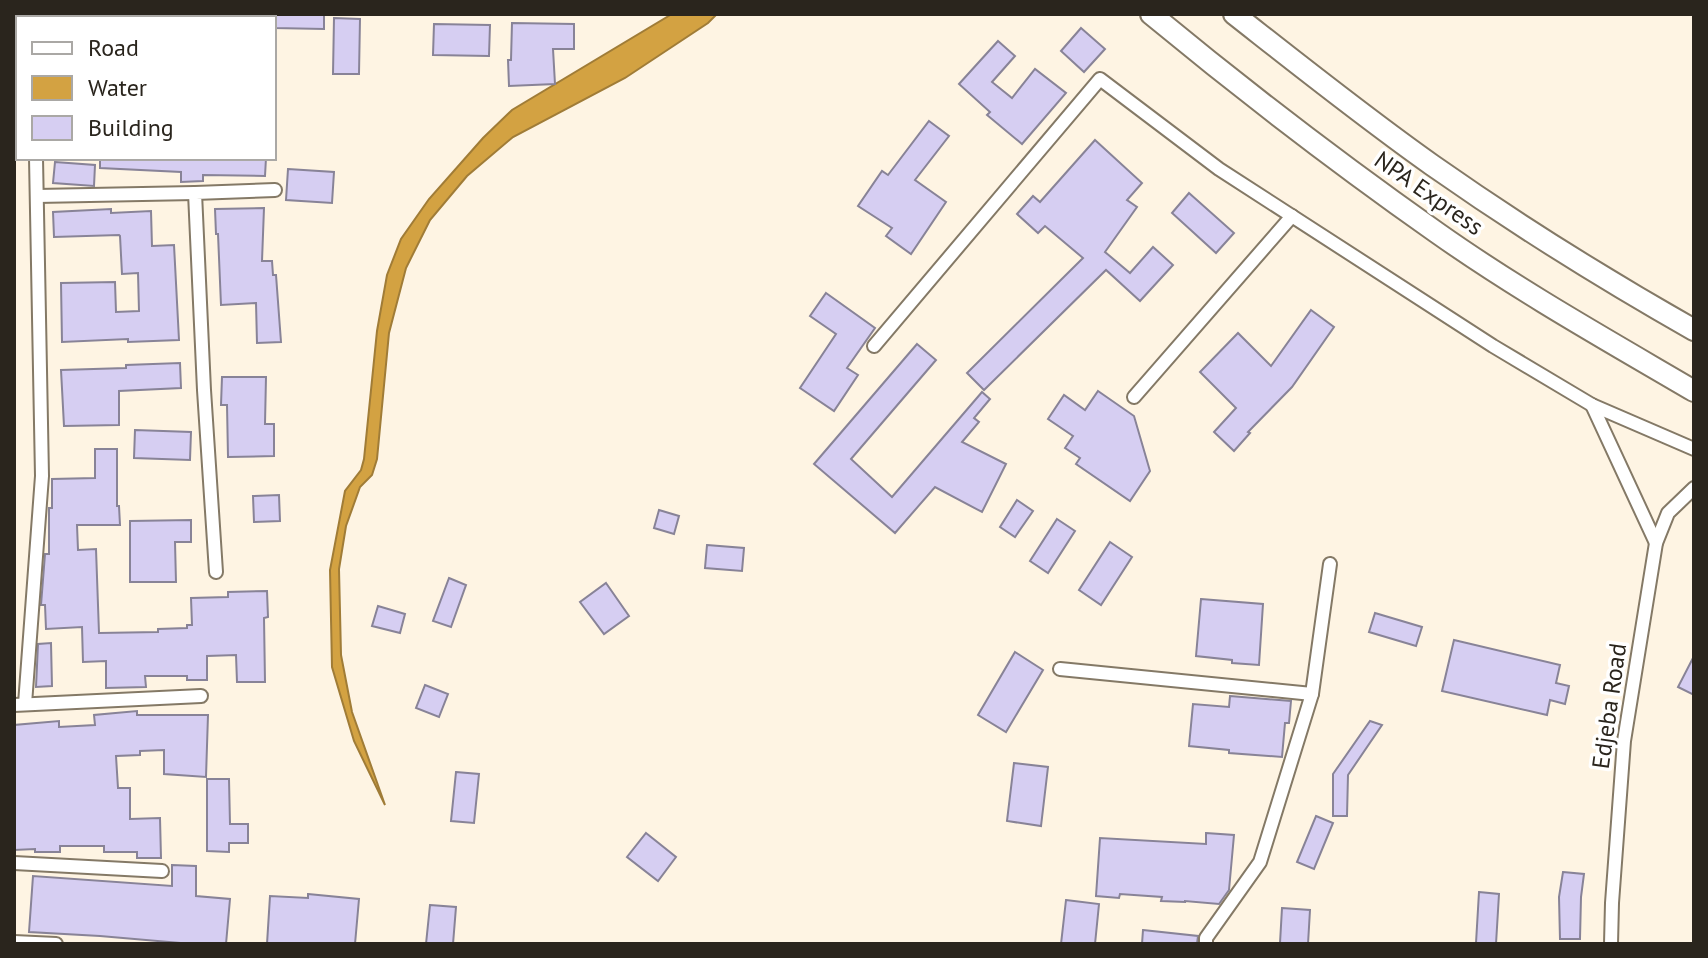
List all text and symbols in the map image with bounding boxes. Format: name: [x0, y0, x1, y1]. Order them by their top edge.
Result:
legend: [16, 16, 276, 160]
text: Road: [88, 32, 139, 63]
text: Water: [88, 72, 147, 103]
text: Building: [88, 112, 174, 143]
street label: NPA Express: [1368, 144, 1490, 242]
street label: Edjeba Road: [1585, 641, 1633, 771]

